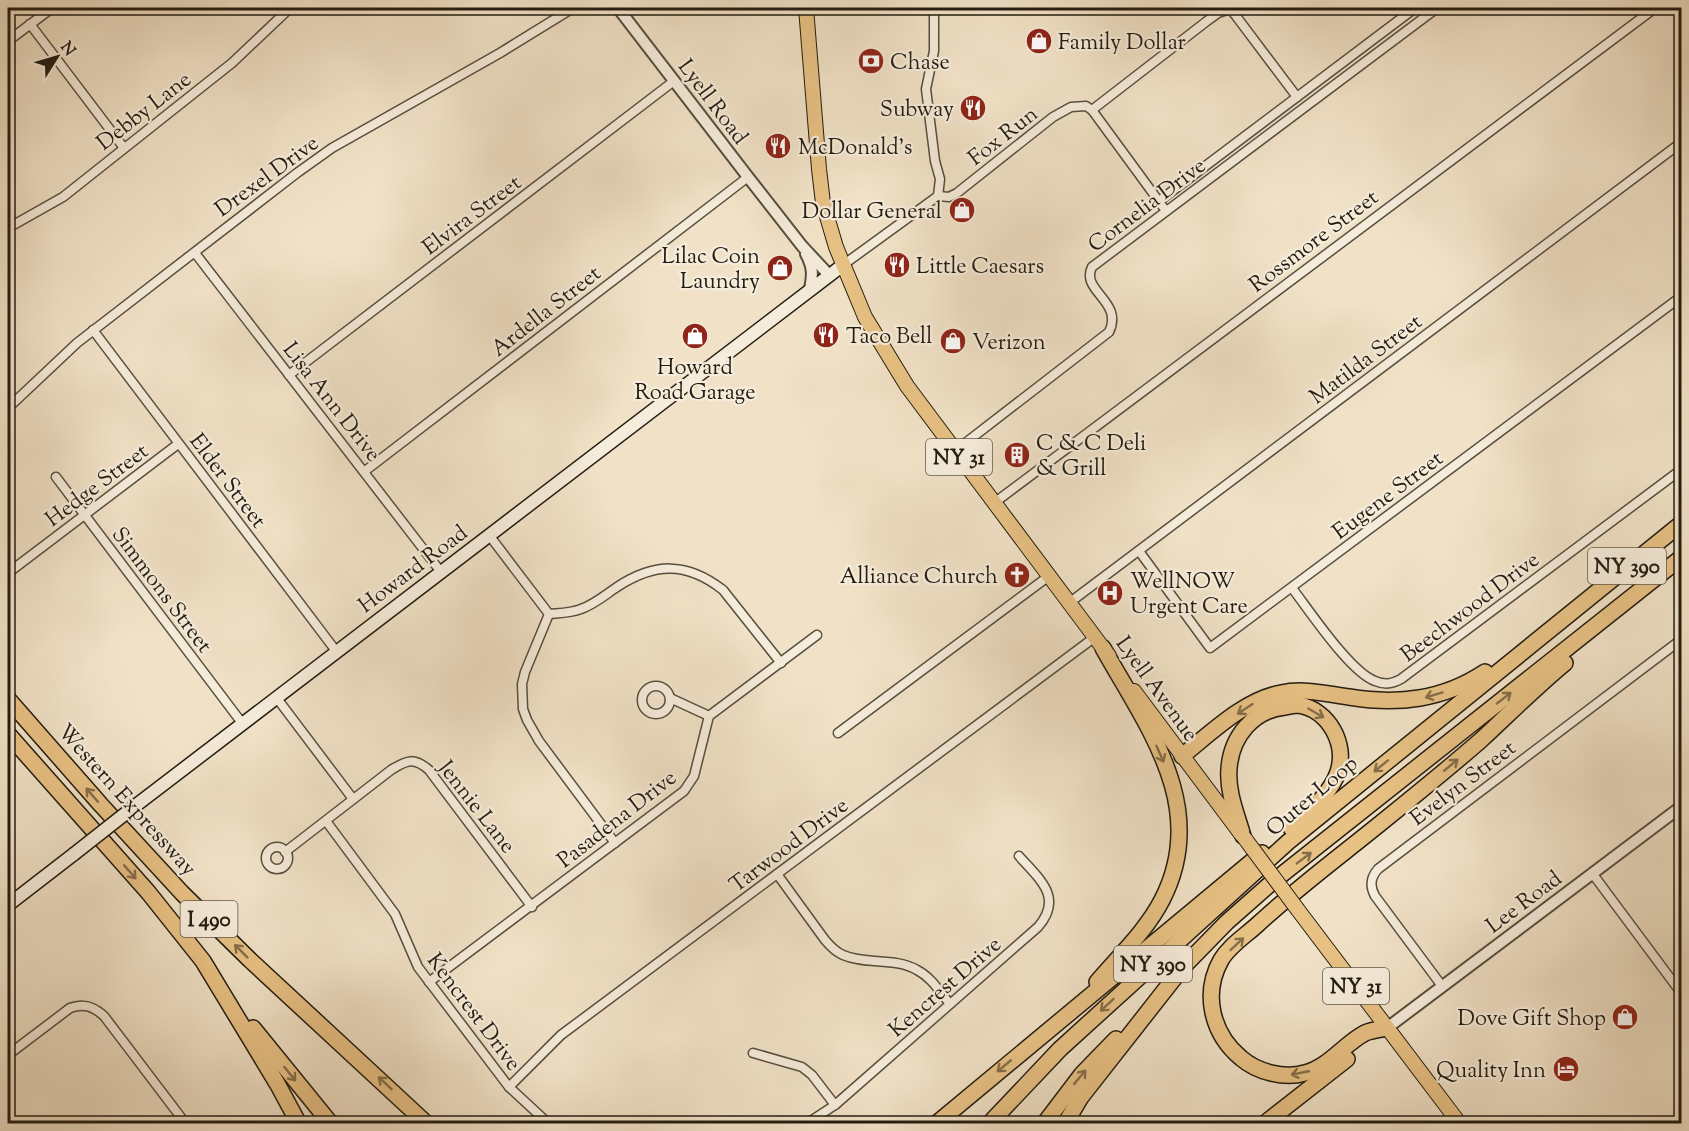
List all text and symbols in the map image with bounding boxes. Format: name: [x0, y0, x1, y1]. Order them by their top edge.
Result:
shop icon: Family Dollar: [1024, 26, 1054, 56]
north arrow: [27, 27, 87, 87]
place label: Family Dollar: [1058, 28, 1186, 60]
text: N: [54, 37, 80, 62]
bank icon: Chase: [856, 46, 886, 76]
place label: Chase: [890, 48, 950, 80]
street label: Lyell Road: [669, 53, 754, 152]
street label: Debby Lane: [91, 65, 199, 160]
restaurant icon: Subway: [958, 93, 988, 123]
place label: Subway: [880, 95, 954, 127]
street label: Fox Run: [962, 100, 1046, 175]
street label: Drexel Drive: [209, 129, 326, 226]
restaurant icon: McDonald's: [763, 131, 793, 161]
place label: McDonald's: [798, 133, 912, 165]
street label: Cornelia Drive: [1082, 151, 1214, 261]
street label: Elvira Street: [417, 168, 529, 264]
street label: Rossmore Street: [1243, 183, 1386, 302]
shop icon: Dollar General: [947, 195, 977, 225]
place label: Dollar General: [802, 197, 942, 229]
place label: Lilac Coin Laundry: [661, 242, 760, 299]
restaurant icon: Little Caesars: [882, 250, 912, 280]
place label: Little Caesars: [916, 252, 1044, 284]
shop icon: Lilac Coin Laundry: [765, 253, 795, 283]
street label: Ardella Street: [485, 259, 609, 366]
street label: Matilda Street: [1304, 307, 1430, 413]
restaurant icon: Taco Bell: [811, 320, 841, 350]
shop icon: Howard Road Garage: [680, 321, 710, 351]
place label: Taco Bell: [846, 322, 932, 354]
shop icon: Verizon: [938, 326, 968, 356]
place label: Verizon: [972, 328, 1046, 360]
street label: Lisa Ann Drive: [274, 336, 388, 470]
place label: Howard Road Garage: [635, 353, 755, 410]
street label: Elder Street: [180, 428, 273, 536]
place label: C & C Deli & Grill: [1036, 429, 1146, 486]
street label: Hedge Street: [39, 437, 157, 536]
road number: NY 31: [926, 439, 992, 475]
building icon: C & C Deli & Grill: [1002, 440, 1032, 470]
street label: Eugene Street: [1327, 444, 1451, 549]
street label: Howard Road: [352, 519, 475, 622]
street label: Simmons Street: [102, 521, 219, 661]
street label: Beechwood Drive: [1395, 545, 1547, 671]
road number: NY 390: [1588, 548, 1666, 584]
church icon: Alliance Church: [1002, 560, 1032, 590]
place label: Alliance Church: [840, 562, 998, 594]
place label: WellNOW Urgent Care: [1130, 567, 1248, 624]
hospital icon: WellNOW Urgent Care: [1095, 578, 1125, 608]
street label: Lyell Avenue: [1106, 630, 1205, 749]
one-way arrow: [1425, 690, 1444, 701]
one-way arrow: [1496, 691, 1512, 704]
one-way arrow: [1237, 704, 1254, 716]
one-way arrow: [1307, 708, 1324, 720]
street label: Western Expressway: [49, 718, 203, 884]
street label: Evelyn Street: [1404, 734, 1524, 835]
one-way arrow: [1155, 745, 1167, 763]
street label: Outer Loop: [1260, 749, 1366, 845]
street label: Jennie Lane: [429, 754, 522, 861]
one-way arrow: [1443, 758, 1458, 772]
one-way arrow: [1373, 760, 1389, 773]
street label: Pasadena Drive: [551, 763, 684, 877]
one-way arrow: [85, 788, 99, 803]
street label: Tarwood Drive: [724, 791, 856, 902]
one-way arrow: [1296, 852, 1312, 864]
one-way arrow: [123, 864, 137, 879]
street label: Lee Road: [1480, 864, 1570, 943]
road number: I 490: [180, 901, 238, 937]
street label: Kencrest Drive: [883, 930, 1009, 1046]
one-way arrow: [1229, 936, 1244, 951]
one-way arrow: [234, 944, 249, 959]
road number: NY 390: [1114, 946, 1192, 982]
street label: Kencrest Drive: [418, 947, 528, 1078]
road number: NY 31: [1323, 968, 1389, 1004]
one-way arrow: [1100, 998, 1115, 1012]
shop icon: Dove Gift Shop: [1610, 1002, 1640, 1032]
place label: Dove Gift Shop: [1457, 1004, 1606, 1036]
hotel icon: Quality Inn: [1551, 1054, 1581, 1084]
place label: Quality Inn: [1436, 1056, 1546, 1088]
one-way arrow: [996, 1060, 1012, 1073]
one-way arrow: [283, 1066, 296, 1082]
one-way arrow: [1290, 1068, 1310, 1079]
one-way arrow: [1073, 1070, 1086, 1086]
one-way arrow: [377, 1076, 392, 1091]

